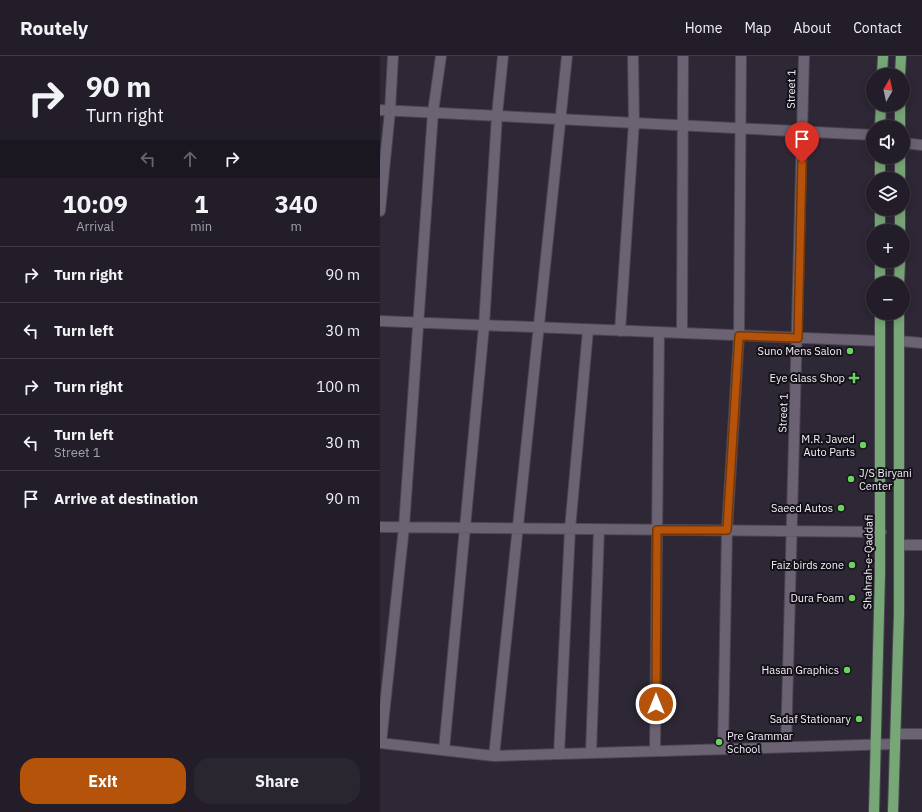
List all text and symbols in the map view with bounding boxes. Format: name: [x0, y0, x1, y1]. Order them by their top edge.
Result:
text: Routely: [20, 16, 88, 40]
text: Home: [685, 19, 722, 37]
text: Map: [744, 19, 771, 37]
text: About: [793, 19, 831, 37]
text: Contact: [853, 19, 902, 37]
text: 90 m: [86, 68, 151, 105]
north arrow: [866, 68, 910, 112]
map controls: [866, 68, 910, 320]
street label: Street 1: [784, 69, 798, 109]
icon: right: [20, 72, 72, 124]
text: Turn right: [86, 104, 164, 127]
button: sound: [866, 120, 910, 164]
pin: [785, 122, 819, 163]
icon: arrive: [791, 128, 813, 150]
icon: left: [137, 148, 159, 170]
icon: ahead: [179, 148, 201, 170]
icon: right: [221, 148, 243, 170]
button: layers: [866, 172, 910, 216]
text: 10:09: [62, 188, 128, 220]
text: 1: [194, 188, 208, 220]
text: 340: [274, 188, 318, 220]
text: Arrival: [76, 218, 114, 235]
text: min: [190, 218, 212, 235]
text: m: [290, 218, 302, 235]
button: +: [866, 224, 910, 268]
icon: right: [20, 264, 42, 286]
text: Turn right: [54, 265, 123, 284]
text: 90 m: [325, 265, 360, 284]
button: −: [866, 276, 910, 320]
icon: left: [20, 320, 42, 342]
text: Turn left: [54, 321, 114, 340]
text: 30 m: [325, 321, 360, 340]
place label: Suno Mens Salon: [758, 344, 842, 358]
marker: Suno Mens Salon: [845, 346, 855, 356]
place label: Eye Glass Shop: [770, 371, 845, 385]
marker: Eye Glass Shop: [848, 372, 860, 384]
icon: right: [20, 376, 42, 398]
text: Turn right: [54, 377, 123, 396]
text: 100 m: [316, 377, 360, 396]
street label: Street 1: [775, 393, 791, 433]
text: Turn left: [54, 425, 114, 444]
icon: left: [20, 432, 42, 454]
place label: M.R. Javed Auto Parts: [801, 432, 855, 459]
text: 30 m: [325, 433, 360, 452]
marker: M.R. Javed Auto Parts: [858, 440, 868, 450]
text: Street 1: [54, 444, 101, 461]
place label: J/S Biryani Center: [859, 466, 912, 493]
marker: J/S Biryani Center: [846, 474, 856, 484]
icon: arrive: [20, 488, 42, 510]
text: Arrive at destination: [54, 489, 198, 508]
text: 90 m: [325, 489, 360, 508]
place label: Saeed Autos: [771, 501, 833, 515]
marker: Saeed Autos: [836, 503, 846, 513]
street label: Shahrah-e-Qaddafi: [860, 515, 876, 609]
place label: Faiz birds zone: [771, 558, 844, 572]
marker: Faiz birds zone: [847, 560, 857, 570]
place label: Dura Foam: [790, 591, 844, 605]
marker: Dura Foam: [847, 593, 857, 603]
place label: Hasan Graphics: [761, 663, 839, 677]
marker: Hasan Graphics: [842, 665, 852, 675]
position arrow: [635, 683, 677, 725]
place label: Sadaf Stationary: [770, 712, 852, 726]
marker: Sadaf Stationary: [854, 714, 864, 724]
place label: Pre Grammar School: [727, 729, 793, 756]
marker: Pre Grammar School: [714, 737, 724, 747]
button: Exit: [20, 758, 186, 804]
button: Share: [194, 758, 360, 804]

